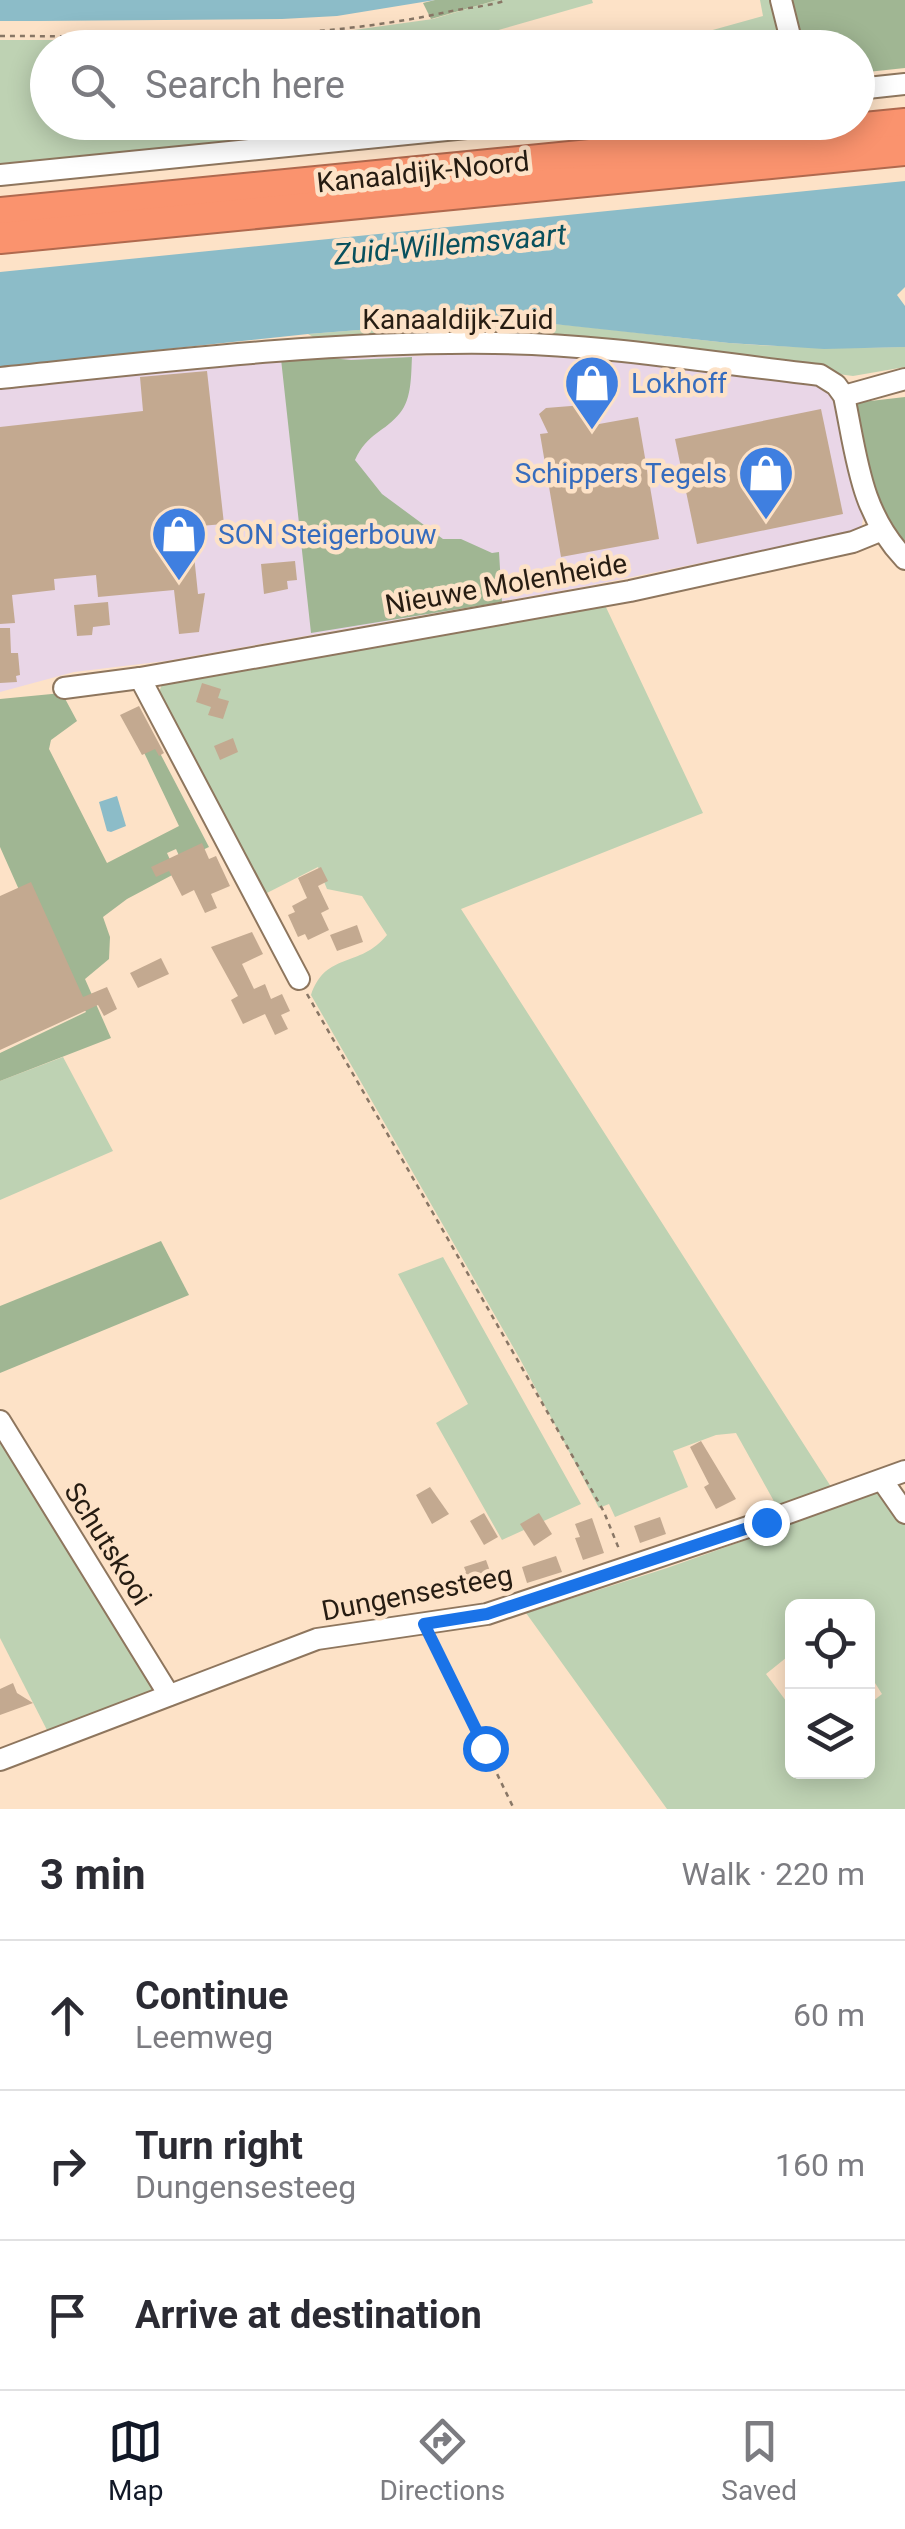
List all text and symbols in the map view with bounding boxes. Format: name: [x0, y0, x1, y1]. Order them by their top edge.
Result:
search box: [30, 30, 875, 140]
icon: search: [65, 58, 120, 113]
text: Search here: [145, 63, 345, 107]
street label: Kanaaldijk-Noord: [315, 144, 531, 200]
water label: Zuid-Willemsvaart: [331, 216, 568, 272]
street label: Kanaaldijk-Zuid: [362, 303, 554, 336]
shop icon: Lokhoff: [562, 353, 622, 432]
place label: Lokhoff: [631, 367, 727, 400]
shop icon: Schippers Tegels: [736, 443, 796, 522]
place label: Schippers Tegels: [515, 457, 727, 490]
shop icon: SON Steigerbouw: [149, 504, 209, 583]
place label: SON Steigerbouw: [218, 518, 436, 551]
street label: Nieuwe Molenheide: [382, 546, 630, 622]
street label: Schutskooi: [57, 1476, 159, 1612]
route end: [744, 1500, 790, 1546]
street label: Dungensesteeg: [319, 1558, 515, 1628]
map controls: [785, 1599, 875, 1779]
button: locate: [785, 1599, 875, 1689]
button: layers: [785, 1689, 875, 1779]
route start: [463, 1726, 509, 1772]
text: 3 min: [40, 1850, 146, 1899]
text: Walk · 220 m: [682, 1855, 865, 1893]
text: Continue: [135, 1974, 289, 2018]
icon: ahead: [40, 1988, 95, 2043]
text: 60 m: [793, 1996, 865, 2034]
text: Leemweg: [135, 2018, 273, 2056]
text: Turn right: [135, 2124, 303, 2168]
icon: right: [40, 2138, 95, 2193]
text: 160 m: [775, 2146, 865, 2184]
text: Dungensesteeg: [135, 2168, 356, 2206]
icon: arrive: [40, 2288, 95, 2343]
text: Arrive at destination: [135, 2293, 482, 2337]
tab: Map: [108, 2414, 163, 2507]
tab: Directions: [379, 2414, 505, 2507]
tab: Saved: [721, 2414, 797, 2507]

